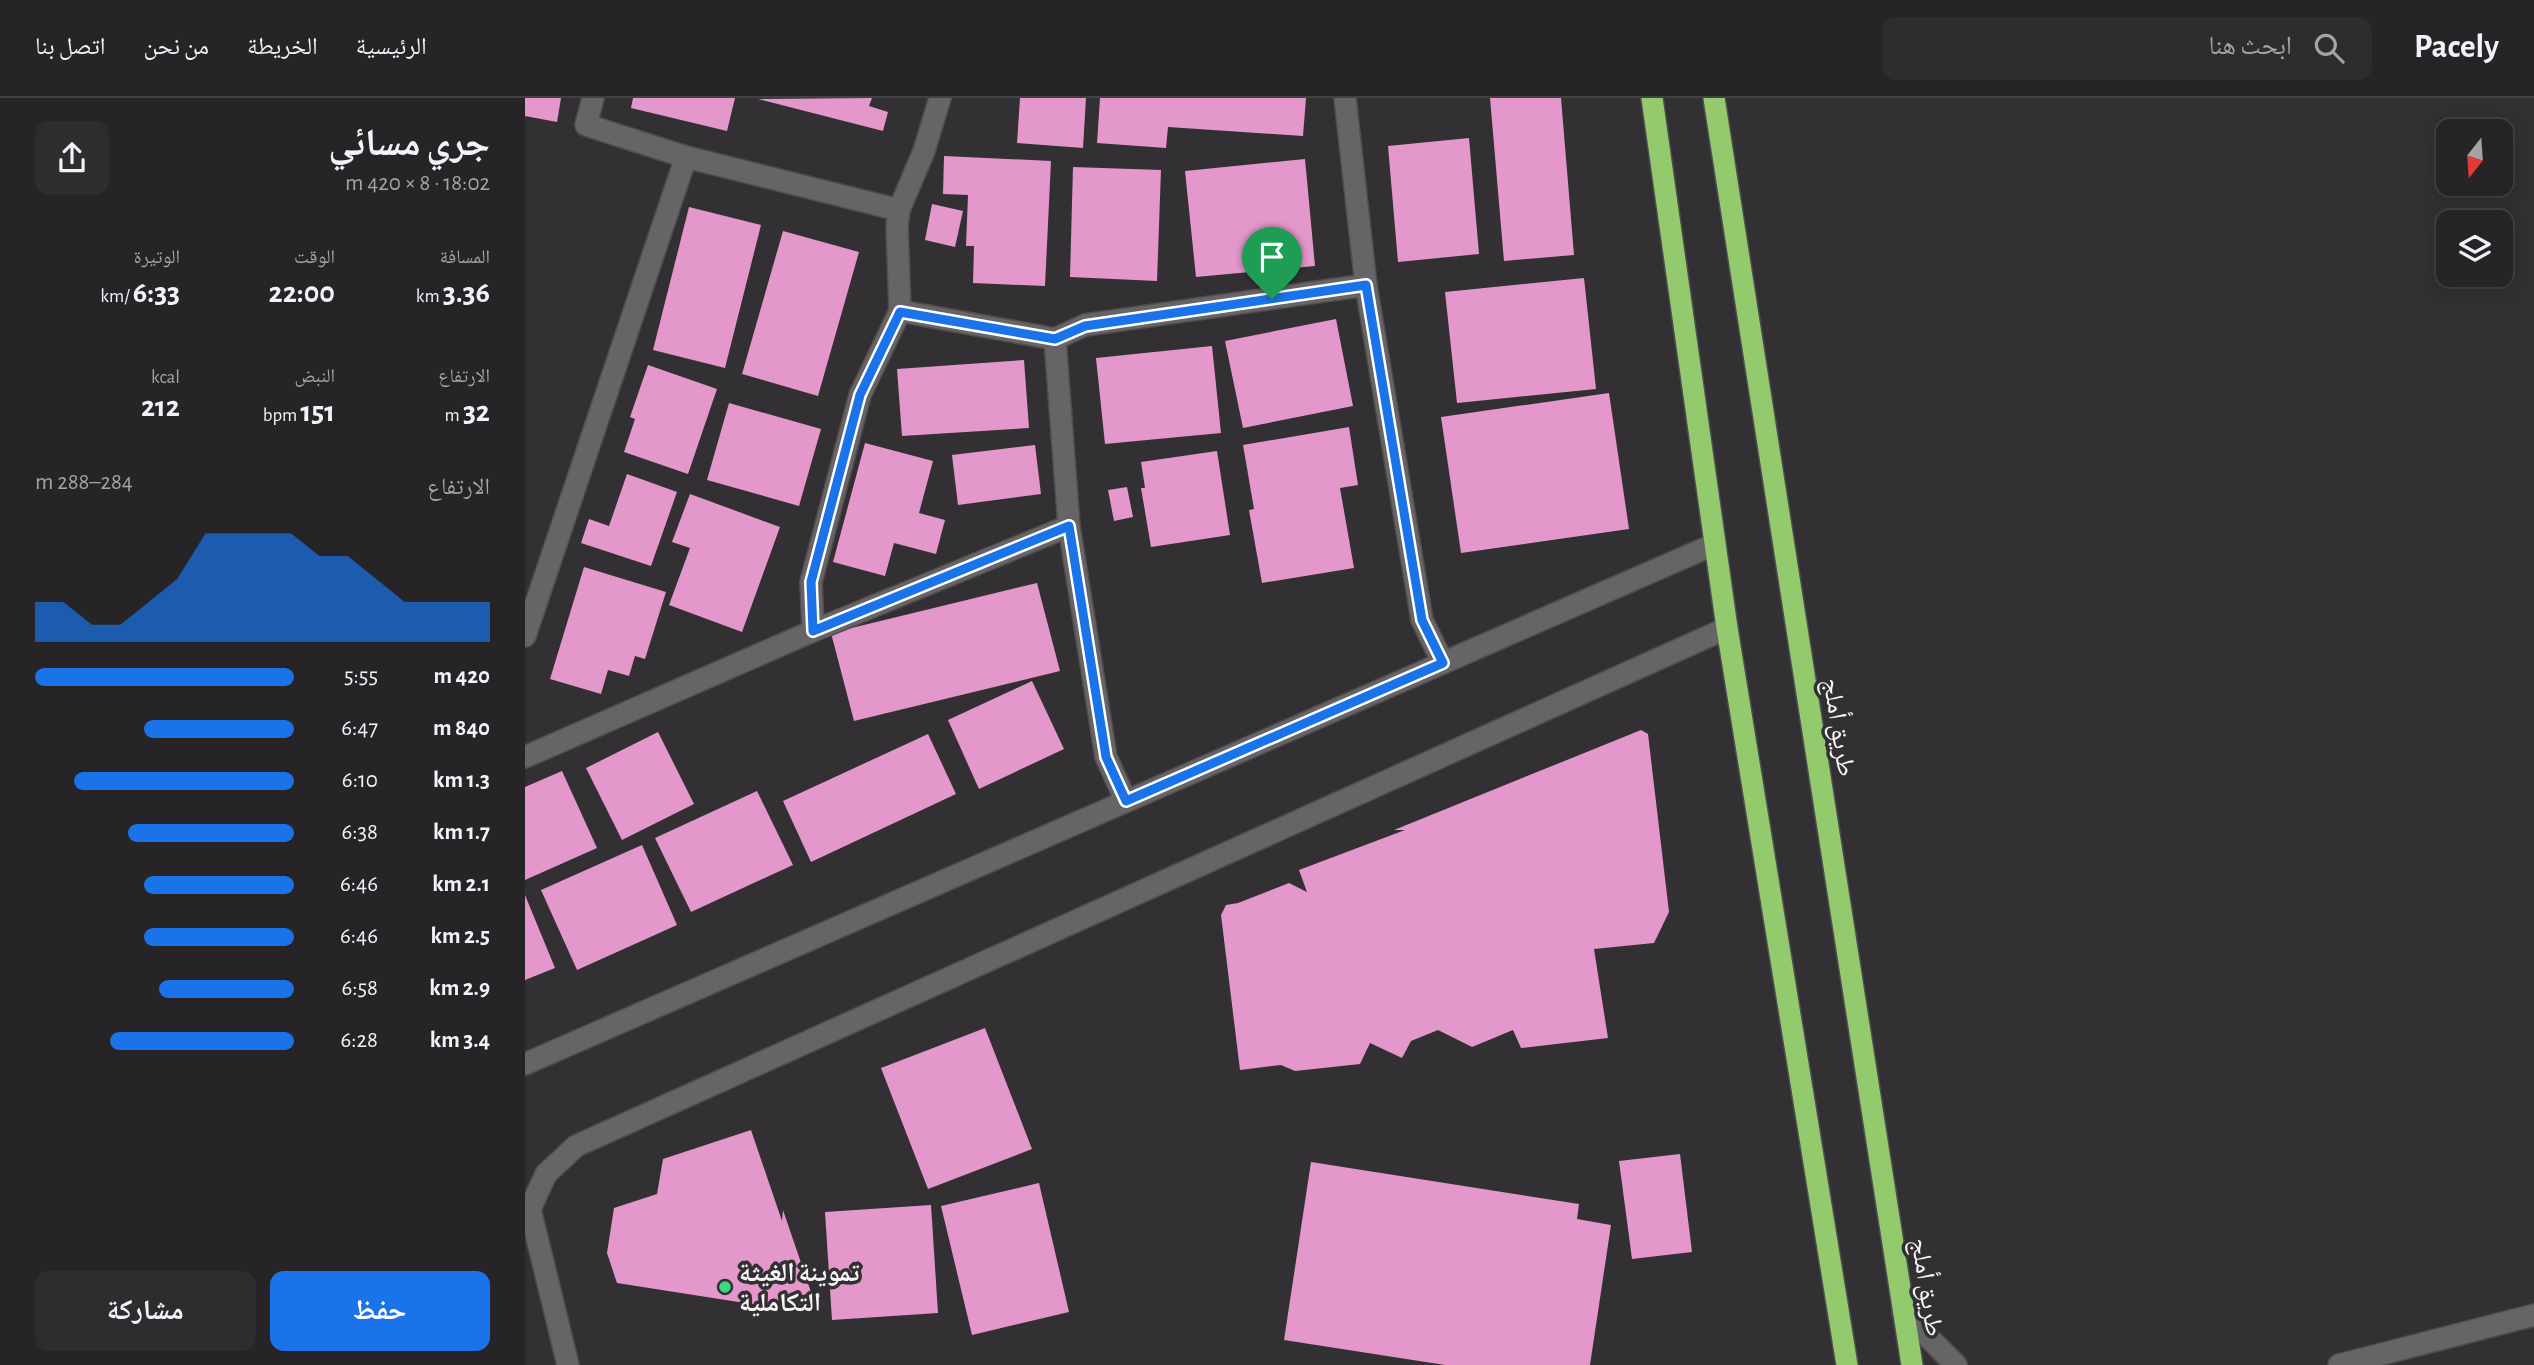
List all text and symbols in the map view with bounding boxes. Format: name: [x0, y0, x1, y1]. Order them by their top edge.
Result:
search box: [1882, 17, 2372, 80]
icon: search: [2310, 29, 2348, 67]
text: Pacely: [2414, 31, 2499, 64]
text: ابحث هنا: [2208, 33, 2292, 59]
text: اتصل بنا: [35, 35, 105, 59]
text: من نحن: [143, 35, 209, 59]
text: الخريطة: [247, 35, 318, 59]
text: الرئيسية: [356, 35, 427, 59]
north arrow: [2436, 119, 2513, 196]
map controls: [2436, 119, 2513, 287]
button: share: [35, 121, 109, 195]
text: جري مسائي: [328, 125, 490, 163]
text: 18:02 · 8 × 420 m: [345, 172, 490, 195]
button: layers: [2436, 210, 2513, 287]
pin: [1242, 227, 1302, 299]
icon: arrive: [1253, 238, 1291, 276]
text: الوتيرة: [134, 248, 180, 267]
text: الوقت: [294, 248, 335, 267]
text: المسافة: [440, 248, 490, 267]
text: 6:33: [133, 278, 180, 308]
text: 22:00: [269, 278, 335, 308]
text: 3.36: [443, 278, 490, 308]
text: /km: [100, 287, 133, 306]
text: km: [416, 287, 443, 306]
text: النبض: [294, 367, 335, 386]
text: الارتفاع: [438, 367, 490, 386]
text: kcal: [151, 368, 180, 387]
text: 212: [141, 392, 180, 422]
text: 151: [300, 397, 335, 427]
text: 32: [463, 397, 490, 427]
text: bpm: [263, 406, 300, 425]
text: m: [445, 406, 463, 425]
text: 284–288 m: [35, 471, 133, 494]
text: الارتفاع: [427, 476, 490, 499]
text: 5:55: [344, 665, 378, 688]
text: 420 m: [434, 665, 490, 688]
street label: طريق أملج: [1815, 676, 1863, 779]
text: 6:47: [341, 717, 378, 740]
text: 840 m: [433, 717, 490, 740]
text: 6:10: [342, 769, 378, 792]
text: 1.3 km: [433, 769, 490, 792]
text: 6:38: [342, 821, 378, 844]
text: 1.7 km: [433, 821, 490, 844]
text: 6:46: [340, 873, 378, 896]
text: 2.1 km: [432, 873, 490, 896]
text: 6:46: [340, 925, 378, 948]
text: 2.5 km: [431, 925, 490, 948]
text: 6:58: [341, 977, 378, 1000]
text: 2.9 km: [429, 977, 490, 1000]
text: 6:28: [341, 1029, 378, 1052]
text: 3.4 km: [430, 1029, 490, 1052]
street label: طريق أملج: [1903, 1236, 1951, 1339]
place label: تموينة الغيثة التكاملية: [739, 1260, 859, 1317]
button: مشاركة: [35, 1271, 256, 1351]
button: حفظ: [270, 1271, 490, 1351]
marker: تموينة الغيثة التكاملية: [717, 1279, 733, 1295]

